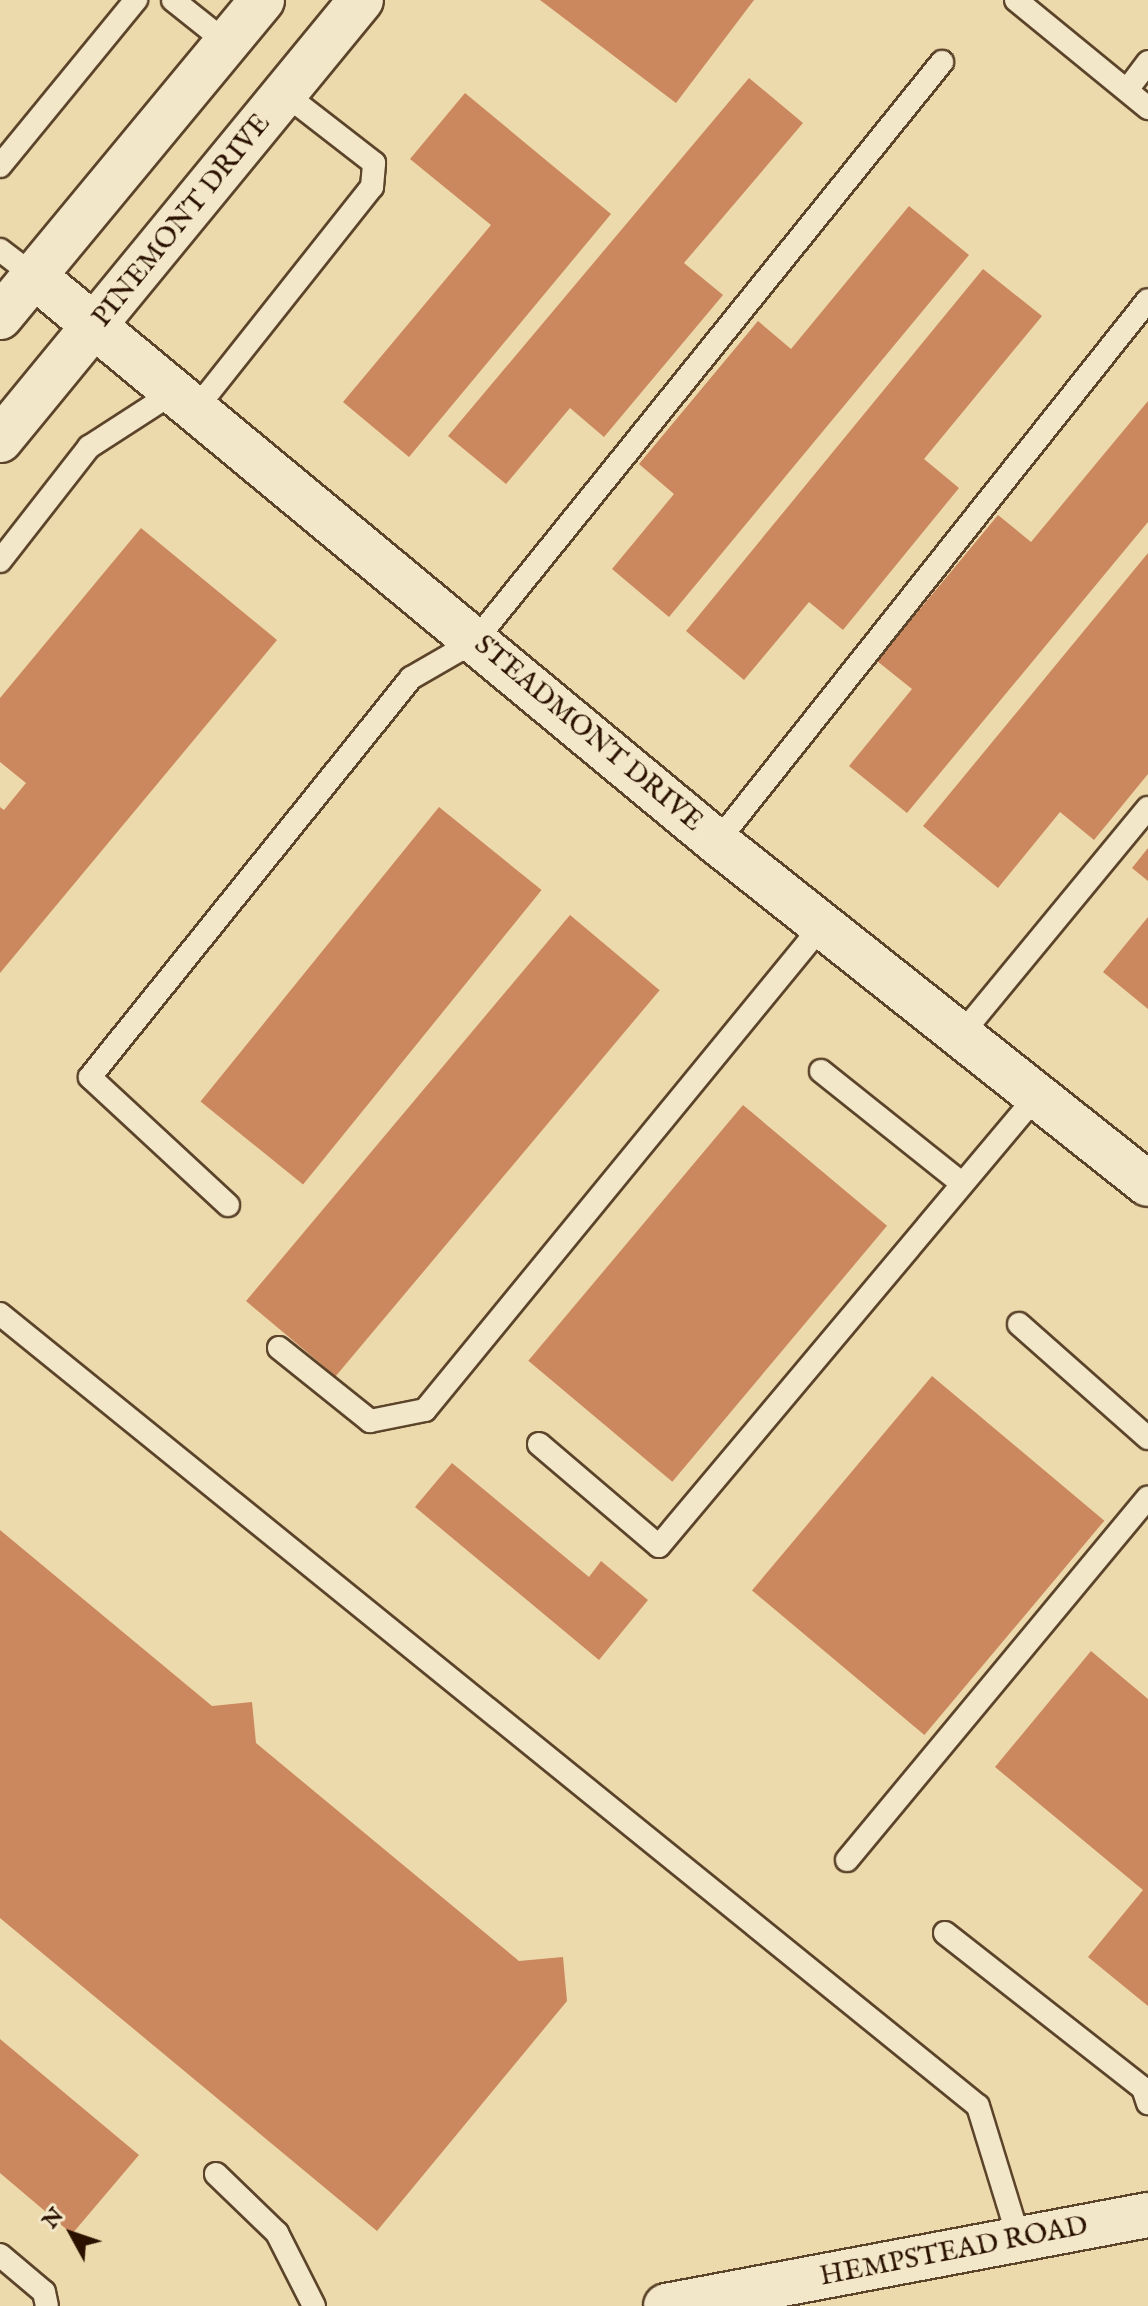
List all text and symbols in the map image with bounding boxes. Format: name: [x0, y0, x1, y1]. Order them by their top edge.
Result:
street label: PINEMONT DRIVE: [86, 108, 278, 334]
street label: STEADMONT DRIVE: [467, 629, 709, 839]
north arrow: [32, 2194, 112, 2274]
text: N: [37, 2202, 70, 2235]
street label: HEMPSTEAD ROAD: [817, 2210, 1091, 2294]

